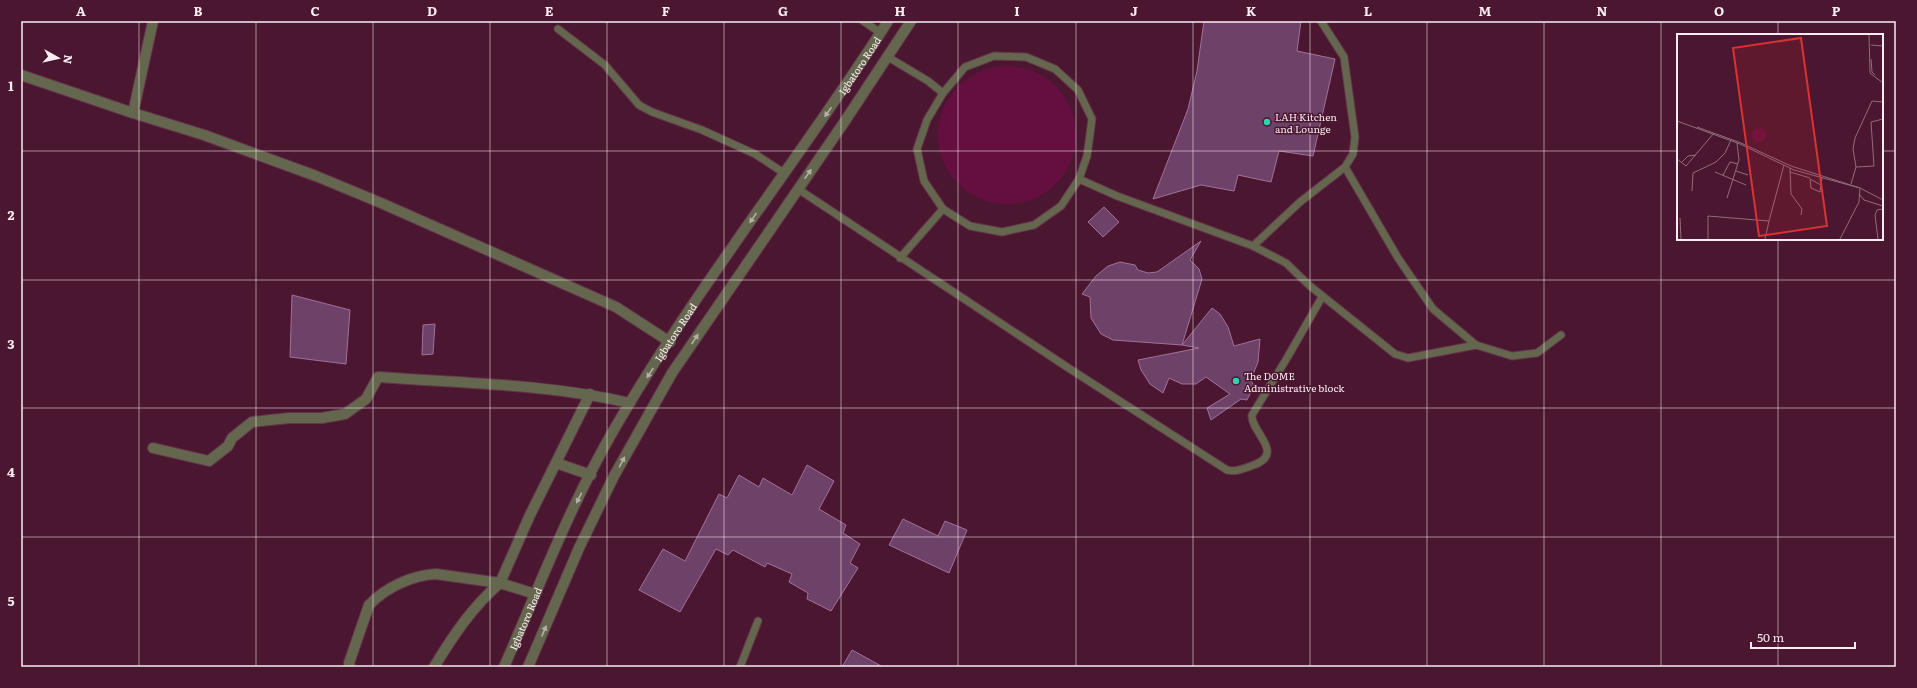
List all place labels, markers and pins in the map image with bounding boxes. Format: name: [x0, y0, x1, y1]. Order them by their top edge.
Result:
place label: LAH Kitchen and Lounge: [1275, 109, 1337, 136]
marker: LAH Kitchen and Lounge: [1262, 117, 1272, 127]
place label: The DOME Administrative block: [1244, 368, 1345, 395]
marker: The DOME Administrative block: [1231, 376, 1241, 386]

